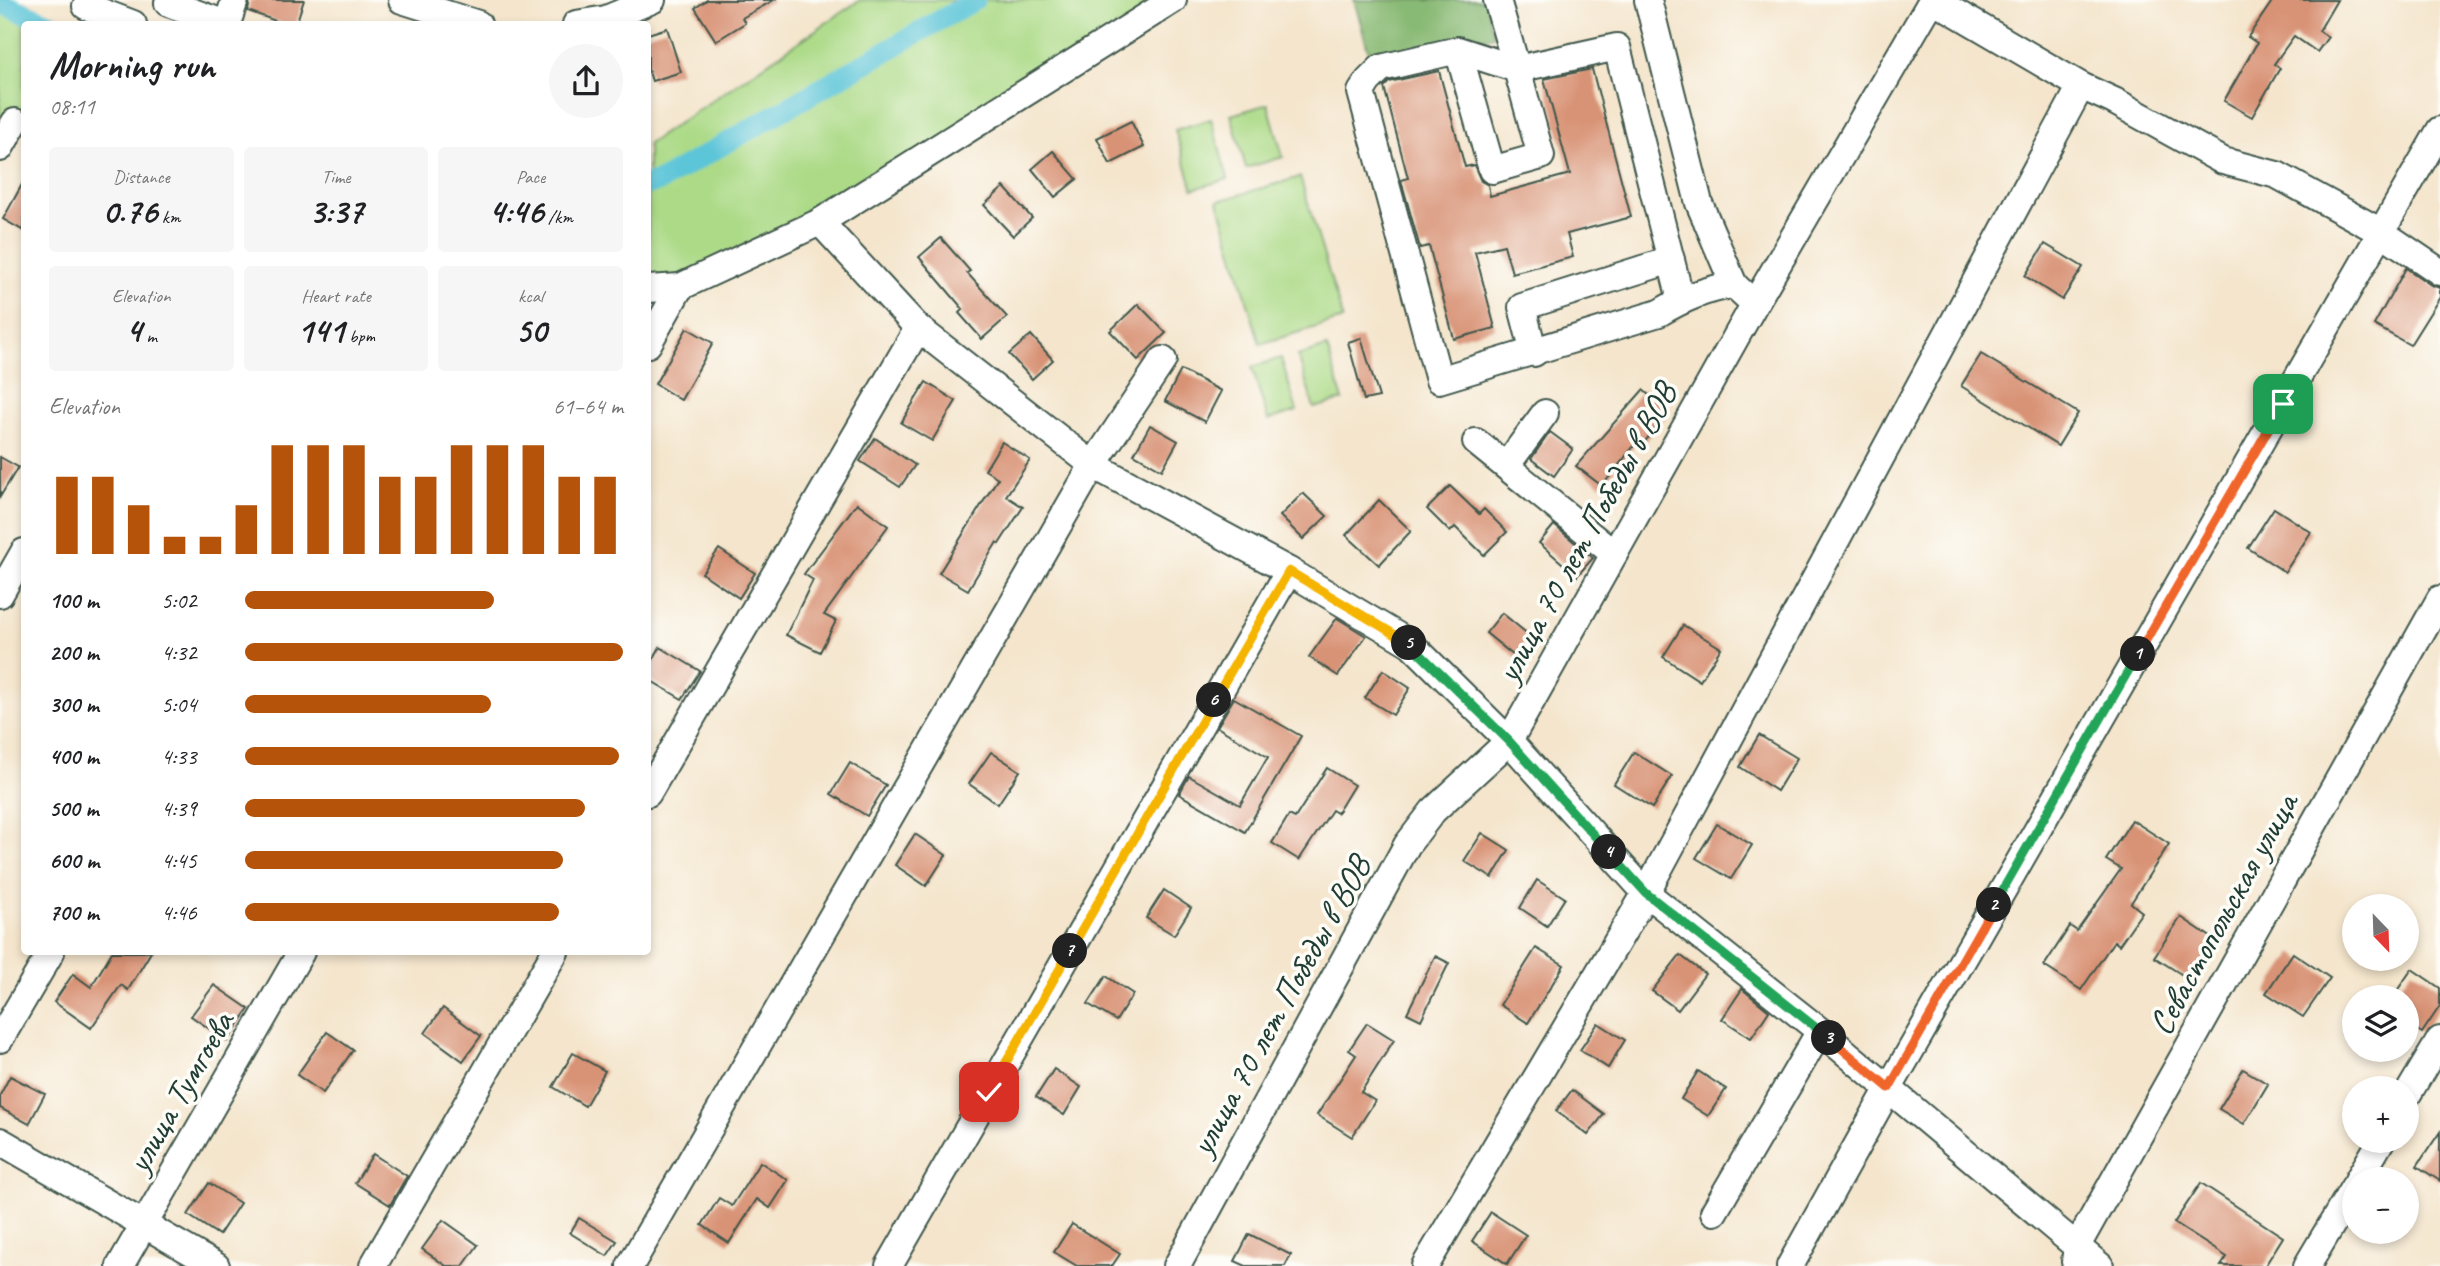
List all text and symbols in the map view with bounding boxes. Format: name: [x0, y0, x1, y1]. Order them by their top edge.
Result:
text: Morning run: [49, 42, 215, 89]
button: share: [549, 44, 623, 118]
text: 08:11: [49, 92, 95, 121]
text: Distance: [113, 165, 170, 189]
text: Time: [321, 165, 351, 189]
text: Pace: [516, 165, 545, 189]
text: 0.76: [102, 189, 157, 234]
text: 3:37: [309, 189, 363, 234]
text: 4:46: [488, 189, 543, 234]
text: km: [157, 205, 180, 229]
text: /km: [543, 205, 573, 229]
text: Elevation: [112, 284, 171, 308]
text: Heart rate: [301, 284, 371, 308]
text: kcal: [518, 284, 543, 308]
text: 4: [126, 308, 142, 353]
text: 141: [297, 308, 344, 353]
text: 50: [515, 308, 546, 353]
text: m: [142, 324, 157, 348]
text: bpm: [344, 324, 375, 348]
street label: улица 70 лет Победы в ВОВ: [1484, 372, 1689, 692]
pin: [2253, 374, 2313, 434]
icon: arrive: [2264, 385, 2302, 423]
text: Elevation: [49, 392, 120, 421]
text: 61–64 m: [553, 392, 623, 421]
text: 100 m: [49, 586, 99, 615]
text: 5:02: [161, 586, 197, 615]
pin: 5: [1392, 626, 1426, 660]
text: 5: [1404, 630, 1413, 654]
pin: 1: [2120, 636, 2156, 672]
text: 200 m: [49, 638, 99, 667]
text: 4:32: [161, 638, 197, 667]
text: 1: [2133, 641, 2142, 665]
pin: 6: [1196, 682, 1232, 718]
text: 6: [1209, 687, 1218, 711]
text: 300 m: [49, 690, 99, 719]
text: 5:04: [161, 690, 197, 719]
text: 400 m: [49, 742, 99, 771]
text: 4:33: [161, 742, 197, 771]
street label: Севастопольская улица: [2138, 783, 2309, 1043]
text: 500 m: [49, 794, 98, 823]
text: 4:39: [161, 794, 197, 823]
pin: 4: [1592, 834, 1626, 870]
text: 4: [1604, 839, 1613, 863]
street label: улица 70 лет Победы в ВОВ: [1178, 845, 1383, 1165]
text: 600 m: [49, 846, 99, 875]
text: 4:45: [161, 846, 197, 875]
pin: 2: [1976, 888, 2011, 922]
text: 2: [1989, 892, 1998, 916]
north arrow: [2342, 894, 2418, 971]
map controls: [2342, 894, 2419, 1244]
text: 700 m: [49, 898, 99, 927]
text: 4:46: [161, 898, 197, 927]
pin: 7: [1052, 934, 1088, 968]
text: 7: [1065, 938, 1074, 962]
button: layers: [2342, 985, 2419, 1062]
street label: улица Тумгоева: [115, 1001, 246, 1182]
pin: 3: [1812, 1020, 1846, 1056]
text: 3: [1824, 1025, 1833, 1049]
pin: [959, 1062, 1019, 1122]
icon: check: [970, 1073, 1008, 1111]
button: +: [2342, 1076, 2419, 1153]
button: −: [2342, 1167, 2419, 1244]

